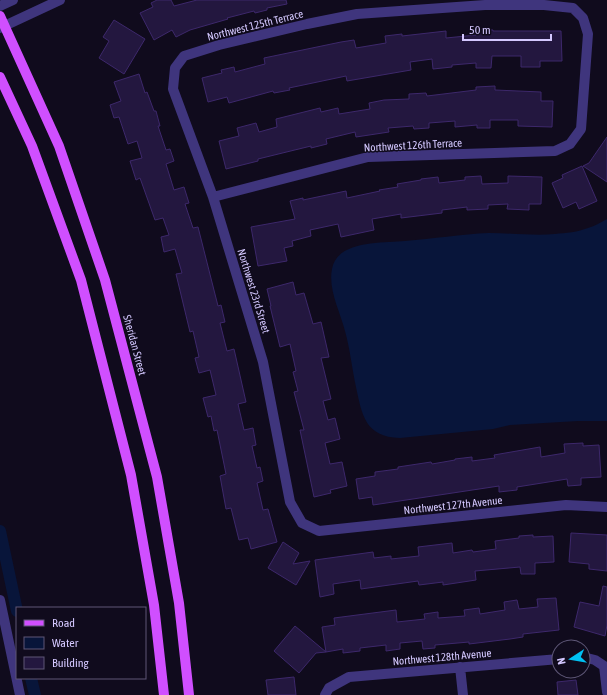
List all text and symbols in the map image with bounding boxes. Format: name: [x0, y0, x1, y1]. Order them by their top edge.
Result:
street label: Northwest 125th Terrace: [206, 7, 304, 43]
scale bar: [463, 16, 551, 42]
text: 50 m: [469, 23, 491, 37]
street label: Northwest 126th Terrace: [364, 136, 462, 154]
street label: Northwest 23rd Street: [235, 247, 273, 335]
street label: Sheridan Street: [121, 313, 149, 377]
street label: Northwest 127th Avenue: [403, 494, 503, 516]
legend: [16, 607, 146, 679]
text: Road: [52, 616, 75, 630]
text: Water: [52, 636, 79, 650]
north arrow: [551, 639, 591, 679]
street label: Northwest 128th Avenue: [392, 647, 492, 667]
text: Building: [52, 656, 90, 670]
text: N: [555, 657, 568, 666]

